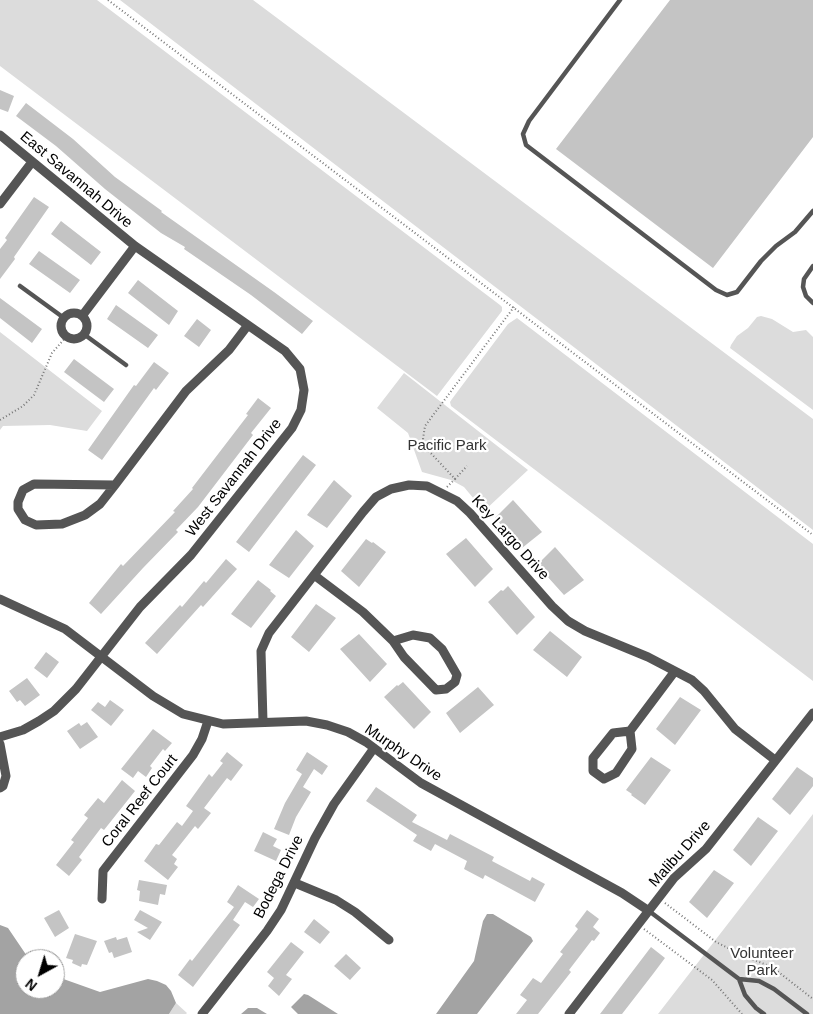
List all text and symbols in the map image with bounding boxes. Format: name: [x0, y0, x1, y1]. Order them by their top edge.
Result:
street label: East Savannah Drive: [16, 128, 136, 232]
street label: West Savannah Drive: [182, 415, 286, 541]
park label: Pacific Park: [407, 437, 487, 455]
street label: Key Largo Drive: [467, 492, 553, 584]
street label: Murphy Drive: [361, 721, 445, 785]
street label: Coral Reef Court: [98, 751, 182, 851]
street label: Malibu Drive: [645, 817, 715, 891]
street label: Bodega Drive: [250, 832, 308, 922]
park label: Volunteer Park: [730, 945, 794, 980]
north arrow: [15, 949, 65, 999]
text: N: [22, 975, 40, 994]

